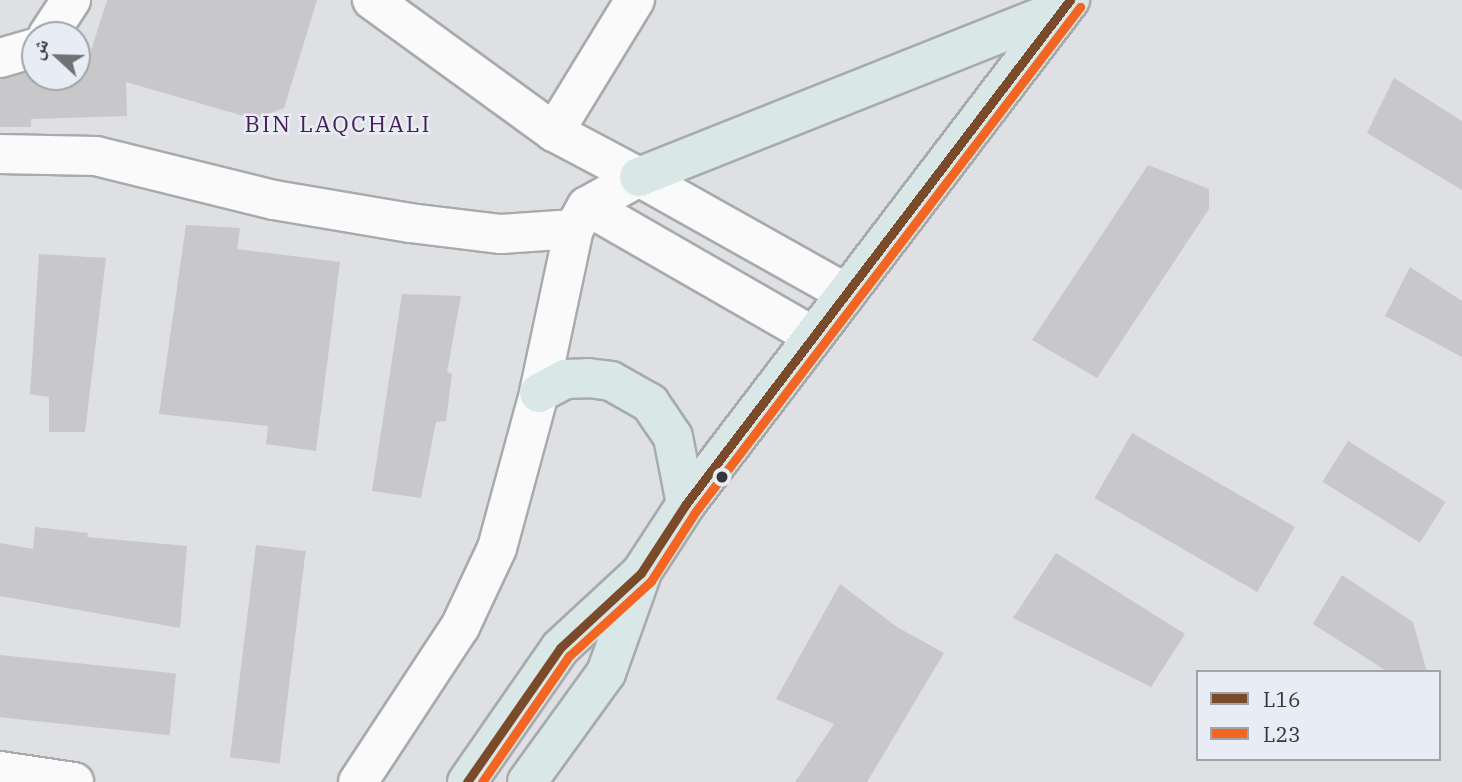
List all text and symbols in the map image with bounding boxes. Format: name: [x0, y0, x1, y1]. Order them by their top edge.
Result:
north arrow: [21, 21, 91, 91]
text: ش: [23, 35, 53, 63]
district label: BIN LAQCHALI: [246, 109, 430, 137]
unlabelled marker: [715, 470, 729, 484]
legend: [1196, 670, 1441, 761]
text: L16: [1263, 685, 1301, 713]
text: L23: [1263, 720, 1301, 748]

